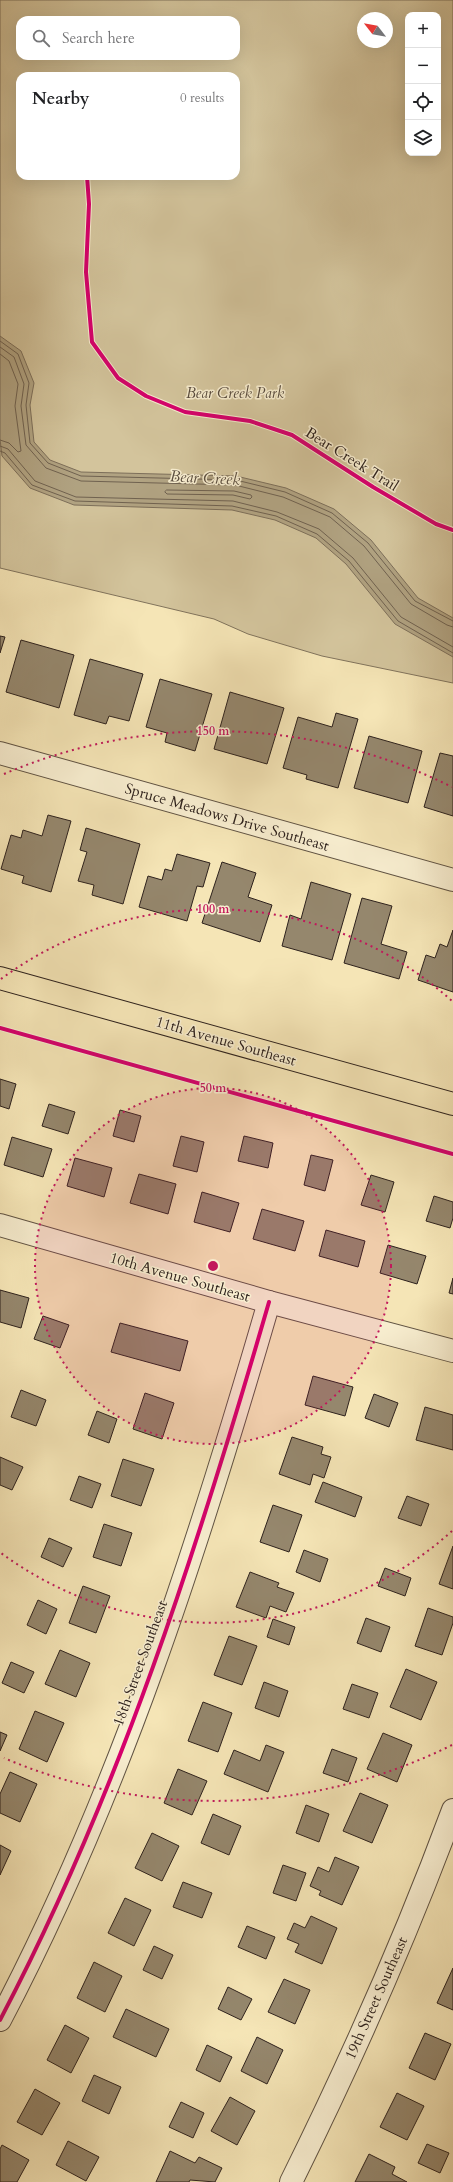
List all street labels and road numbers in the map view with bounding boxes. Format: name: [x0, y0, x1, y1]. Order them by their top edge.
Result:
street label: Bear Creek Trail: [301, 422, 403, 496]
street label: Spruce Meadows Drive Southeast: [123, 778, 332, 856]
street label: 11th Avenue Southeast: [154, 1011, 299, 1071]
street label: 10th Avenue Southeast: [108, 1247, 253, 1307]
street label: 18th Street Southeast: [108, 1597, 172, 1729]
street label: 19th Street Southeast: [340, 1933, 412, 2063]

